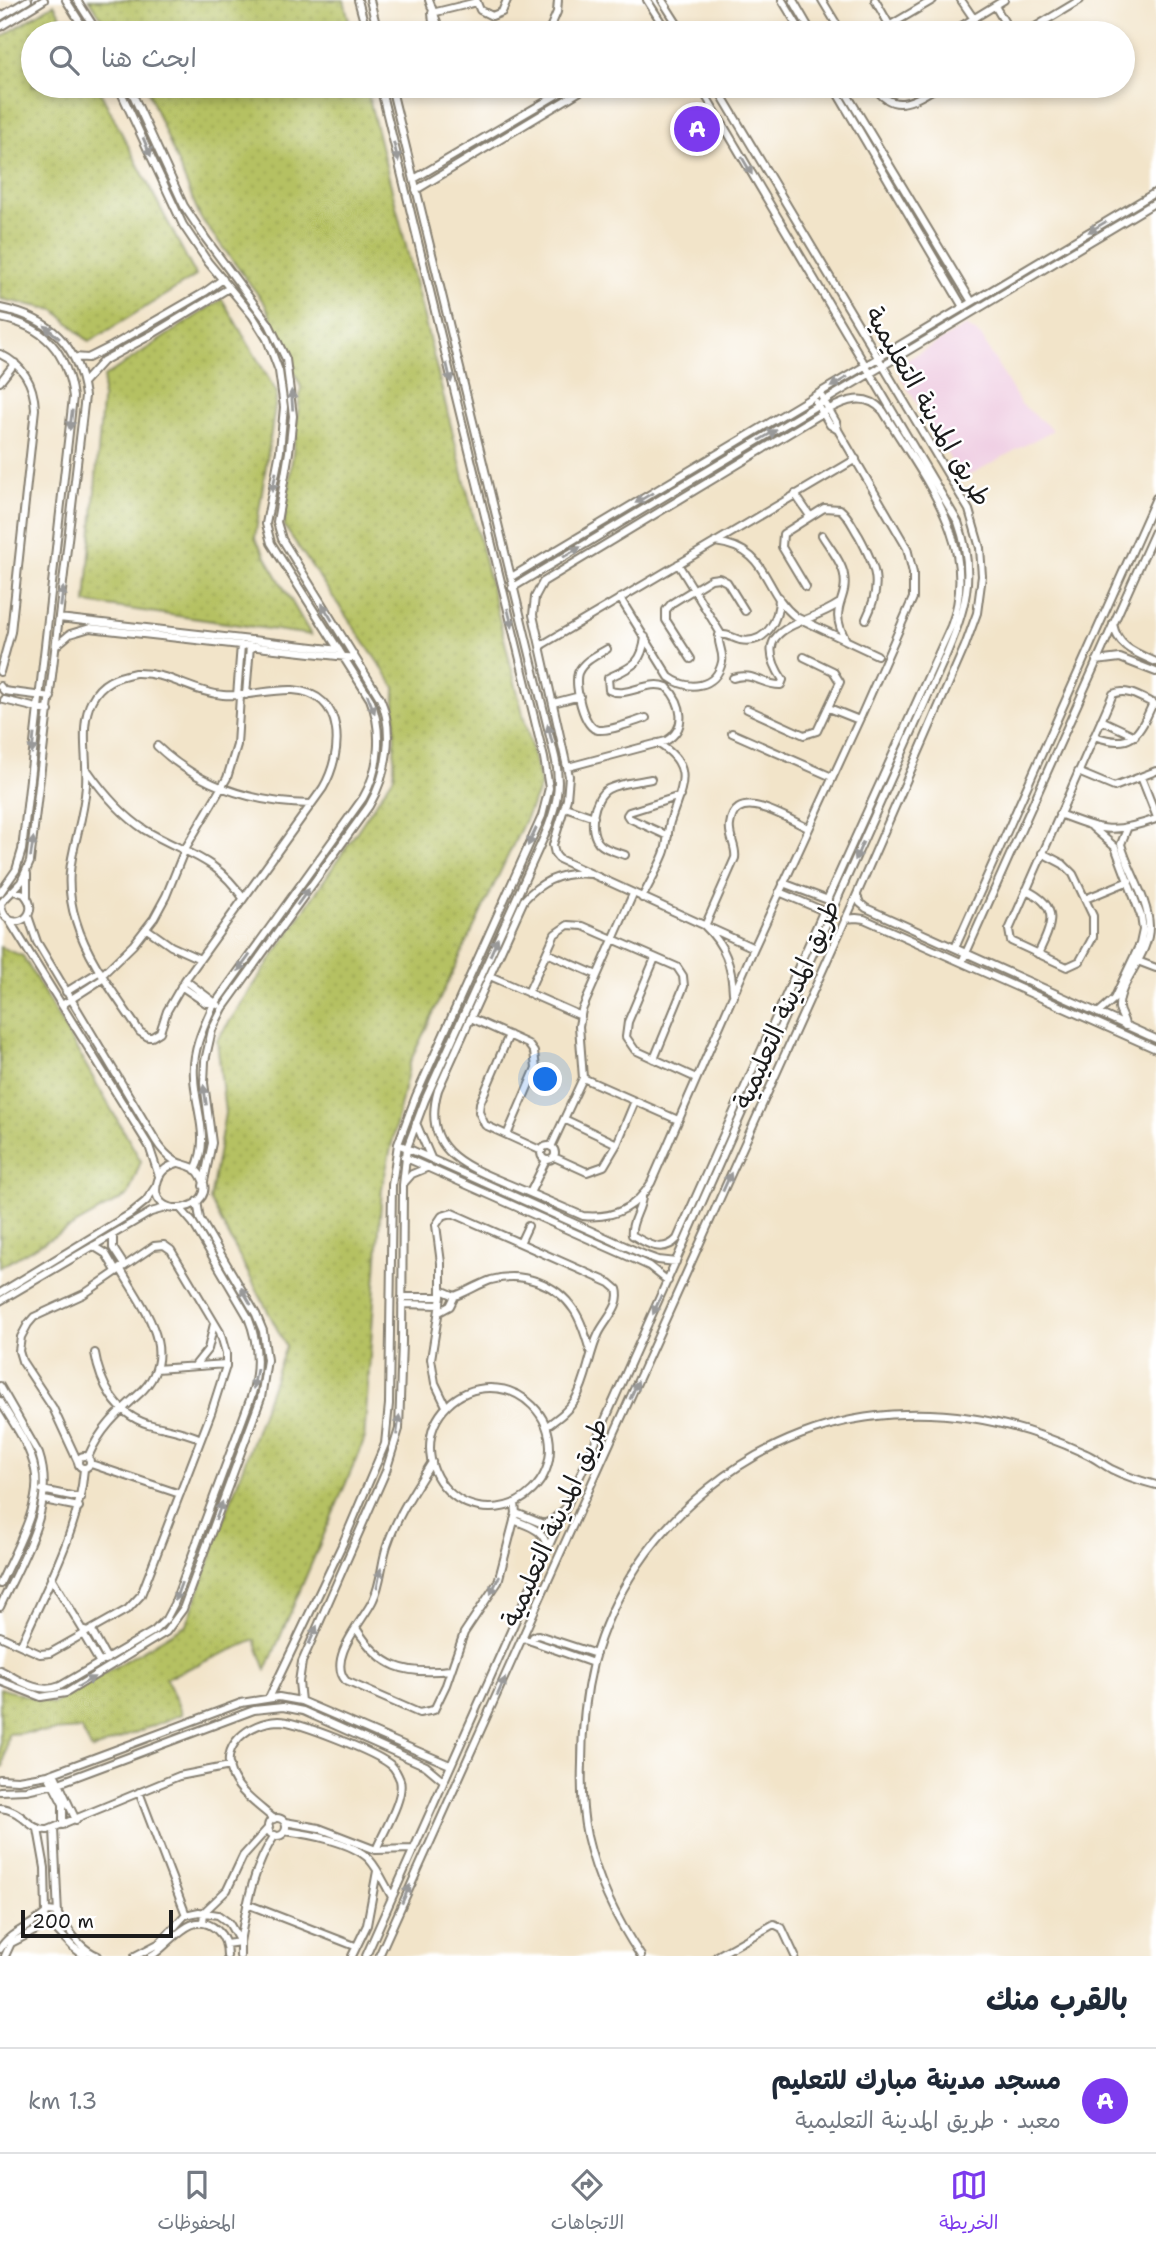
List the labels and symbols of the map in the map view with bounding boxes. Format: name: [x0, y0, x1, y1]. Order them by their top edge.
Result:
pin: A: [674, 103, 720, 155]
one-way arrow: [142, 137, 153, 158]
one-way arrow: [391, 141, 402, 163]
one-way arrow: [741, 156, 753, 175]
one-way arrow: [1088, 221, 1107, 233]
street label: طريق المدينة التعليمية: [857, 300, 1001, 512]
one-way arrow: [44, 325, 61, 340]
one-way arrow: [444, 362, 455, 384]
one-way arrow: [830, 376, 849, 389]
one-way arrow: [286, 389, 297, 411]
one-way arrow: [65, 410, 76, 432]
one-way arrow: [758, 429, 777, 442]
one-way arrow: [268, 471, 279, 493]
one-way arrow: [634, 492, 653, 505]
one-way arrow: [563, 546, 582, 558]
one-way arrow: [56, 585, 67, 607]
one-way arrow: [321, 603, 333, 622]
one-way arrow: [505, 607, 516, 629]
one-way arrow: [366, 694, 377, 715]
one-way arrow: [544, 723, 555, 745]
one-way arrow: [27, 733, 38, 755]
one-way arrow: [526, 827, 537, 848]
one-way arrow: [27, 836, 38, 858]
one-way arrow: [853, 840, 864, 861]
one-way arrow: [296, 888, 310, 906]
street label: طريق المدينة التعليمية: [724, 894, 848, 1114]
one-way arrow: [489, 936, 500, 957]
one-way arrow: [238, 954, 252, 972]
your location: [528, 1062, 562, 1096]
one-way arrow: [200, 1084, 211, 1106]
one-way arrow: [721, 1172, 733, 1192]
one-way arrow: [240, 1287, 252, 1306]
one-way arrow: [651, 1295, 663, 1315]
one-way arrow: [250, 1368, 261, 1390]
one-way arrow: [628, 1380, 640, 1400]
street label: طريق المدينة التعليمية: [492, 1412, 616, 1632]
one-way arrow: [393, 1414, 404, 1436]
one-way arrow: [214, 1501, 225, 1522]
one-way arrow: [374, 1567, 385, 1589]
one-way arrow: [490, 1576, 502, 1596]
one-way arrow: [173, 1582, 184, 1603]
one-way arrow: [307, 1625, 319, 1645]
one-way arrow: [76, 1675, 95, 1688]
one-way arrow: [496, 1676, 507, 1697]
one-way arrow: [401, 1883, 412, 1904]
scale bar: [21, 1907, 173, 1939]

